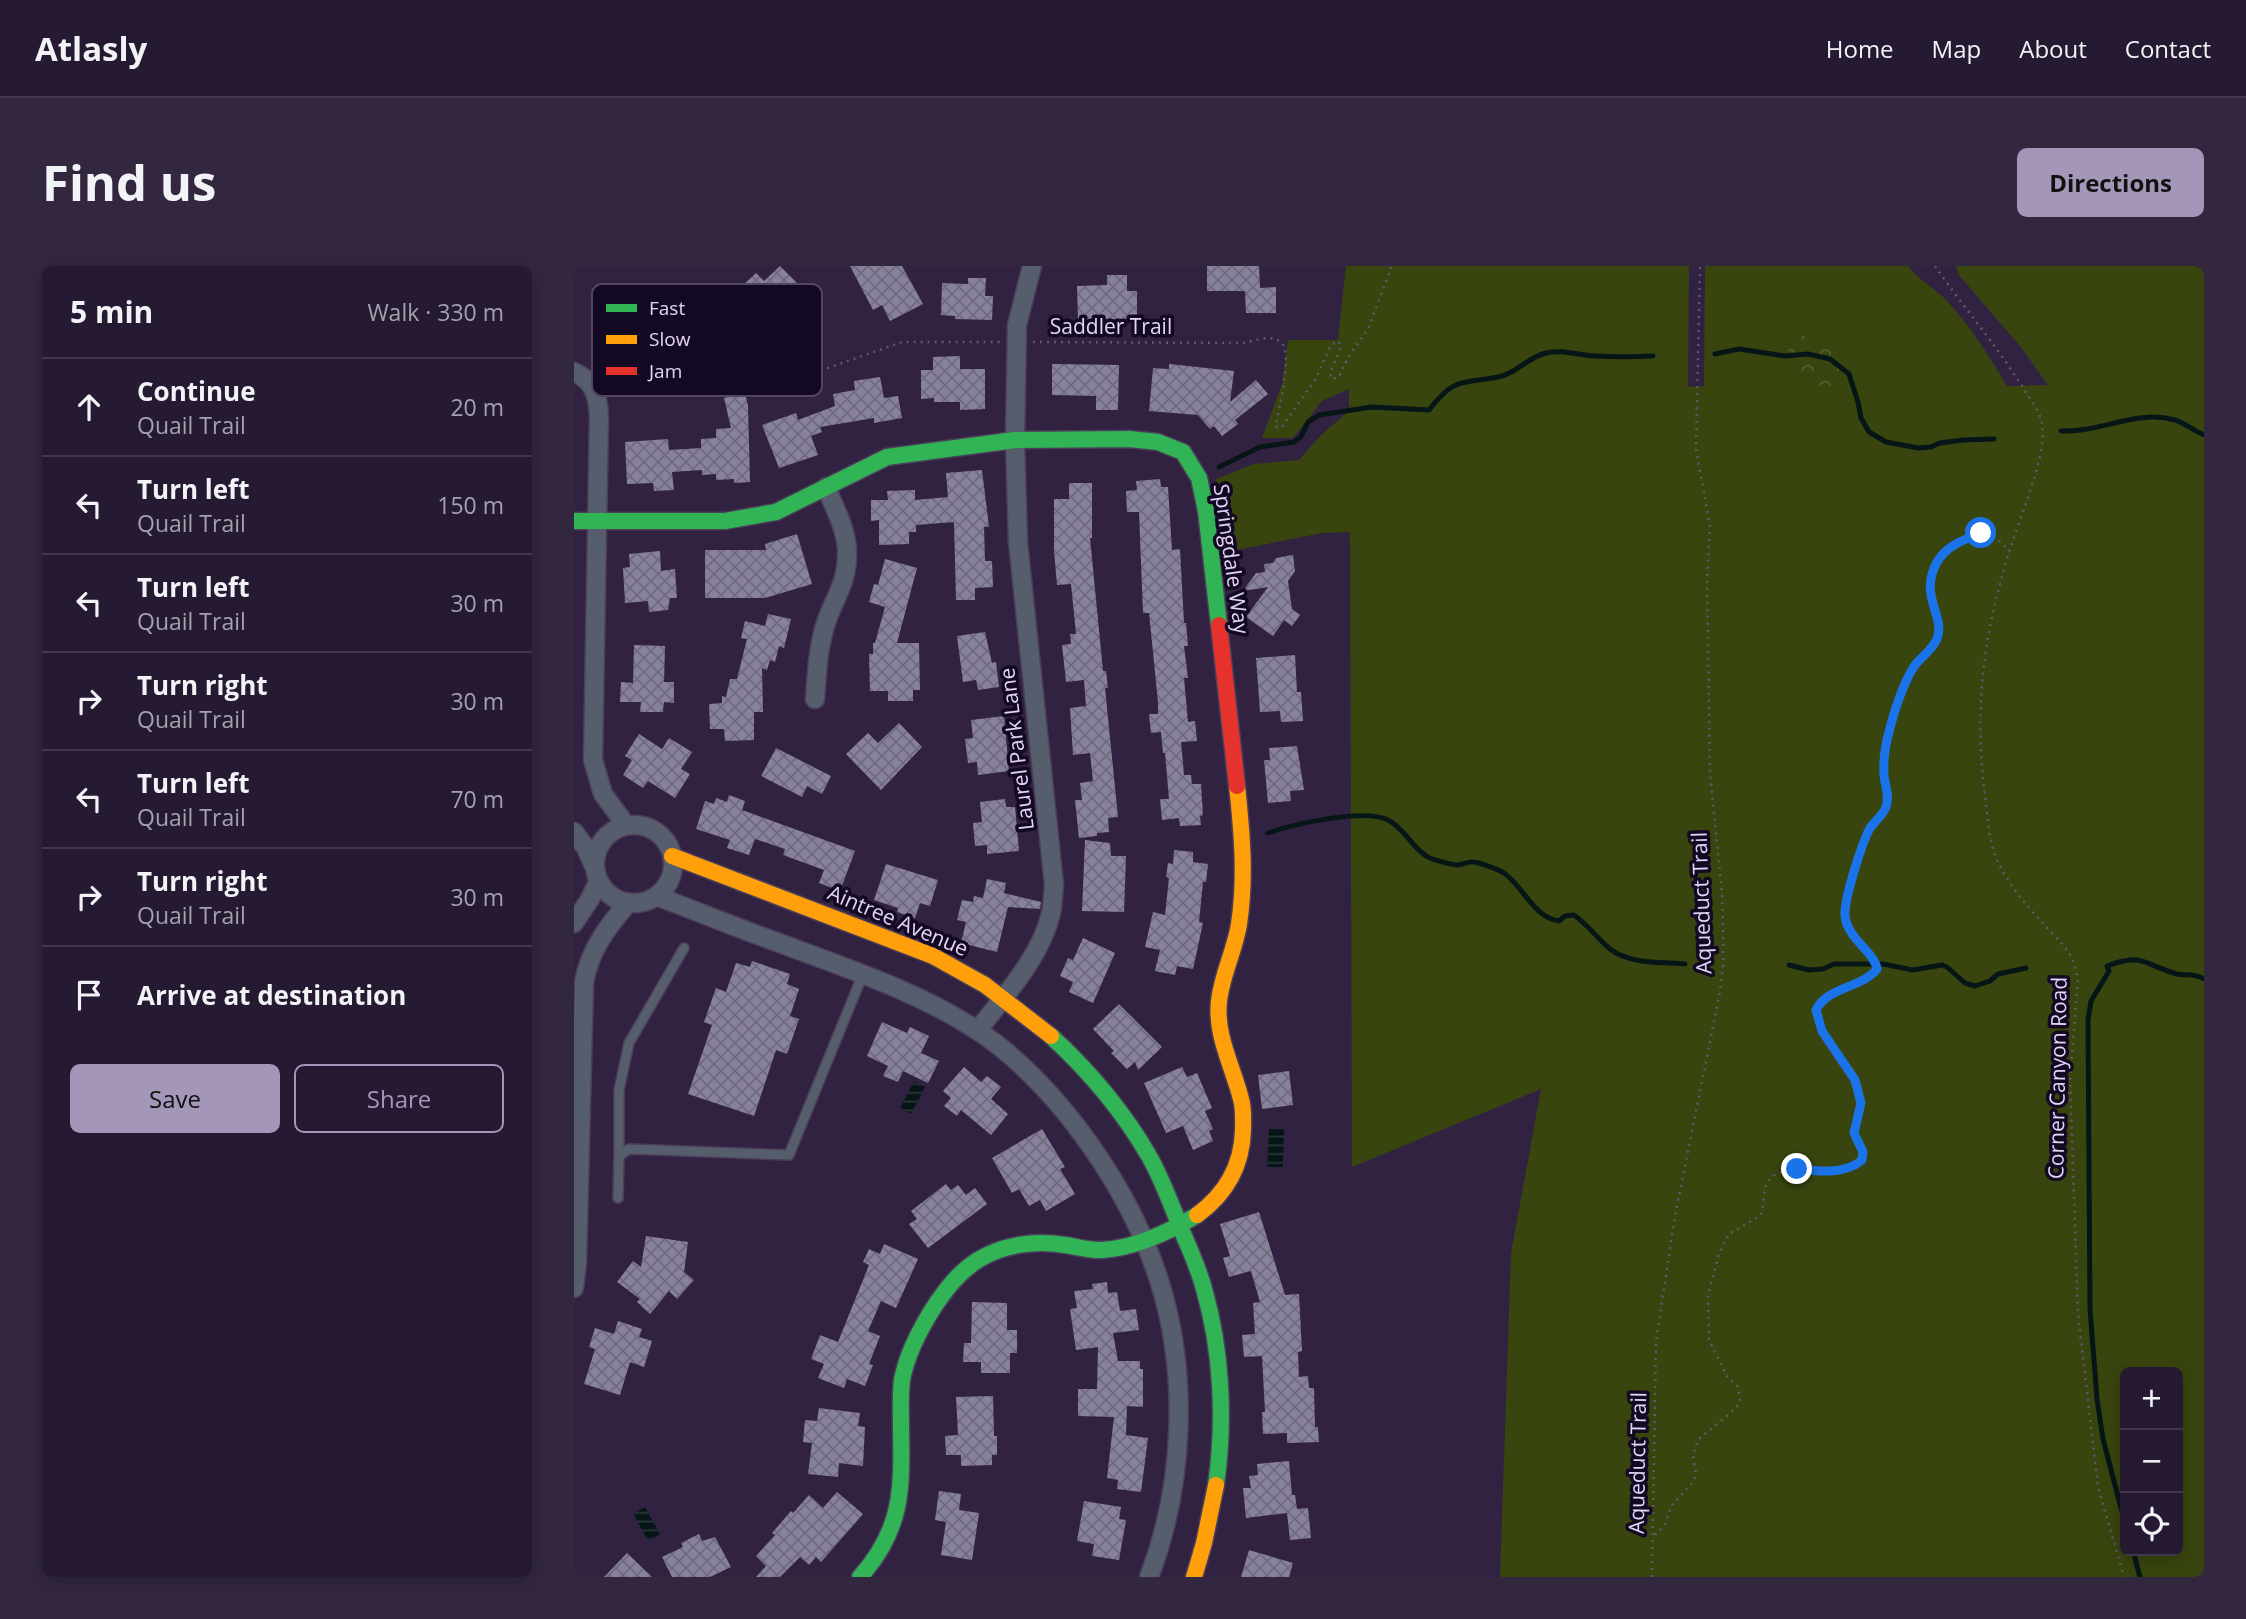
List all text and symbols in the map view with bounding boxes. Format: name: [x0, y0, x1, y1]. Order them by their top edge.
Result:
text: Atlasly: [35, 26, 147, 71]
text: Home: [1826, 32, 1894, 65]
text: Map: [1932, 32, 1981, 65]
text: About: [2019, 32, 2087, 65]
text: Contact: [2125, 32, 2211, 65]
button: Directions: [2017, 148, 2204, 217]
text: Find us: [42, 149, 216, 215]
legend: [592, 284, 822, 396]
text: 5 min: [70, 291, 153, 332]
text: Fast: [649, 295, 685, 321]
text: Walk · 330 m: [367, 296, 504, 328]
street label: Saddler Trail: [1050, 312, 1172, 340]
text: Slow: [649, 326, 691, 352]
text: Jam: [647, 358, 682, 384]
text: Continue: [137, 373, 256, 409]
icon: ahead: [70, 388, 108, 426]
text: 20 m: [450, 391, 504, 423]
text: Quail Trail: [137, 409, 246, 441]
text: Turn left: [137, 471, 249, 507]
street label: Springdale Way: [1208, 482, 1256, 636]
icon: left: [70, 486, 108, 524]
text: 150 m: [437, 489, 504, 521]
text: Quail Trail: [137, 507, 246, 539]
route start: [1965, 517, 1996, 548]
text: Turn left: [137, 569, 249, 605]
icon: left: [70, 584, 108, 622]
text: 30 m: [450, 587, 504, 619]
text: Quail Trail: [137, 605, 246, 637]
street label: Laurel Park Lane: [992, 666, 1040, 832]
text: Turn right: [137, 667, 268, 703]
icon: right: [70, 682, 108, 720]
text: 30 m: [450, 685, 504, 717]
text: Quail Trail: [137, 703, 246, 735]
text: Turn left: [137, 765, 249, 801]
icon: left: [70, 780, 108, 818]
text: 70 m: [450, 783, 504, 815]
text: Quail Trail: [137, 801, 246, 833]
street label: Aqueduct Trail: [1685, 832, 1717, 974]
text: Turn right: [137, 863, 268, 899]
icon: right: [70, 878, 108, 916]
street label: Aintree Avenue: [824, 878, 973, 962]
text: 30 m: [450, 881, 504, 913]
text: Quail Trail: [137, 899, 246, 931]
icon: arrive: [70, 976, 108, 1014]
street label: Corner Canyon Road: [2041, 976, 2073, 1179]
text: Arrive at destination: [137, 977, 406, 1013]
button: Save: [70, 1064, 280, 1133]
button: Share: [294, 1064, 504, 1133]
route end: [1781, 1153, 1812, 1184]
map controls: [2120, 1367, 2183, 1556]
button: +: [2120, 1367, 2183, 1430]
street label: Aqueduct Trail: [1622, 1392, 1652, 1534]
button: −: [2120, 1430, 2183, 1493]
button: locate: [2120, 1493, 2183, 1556]

